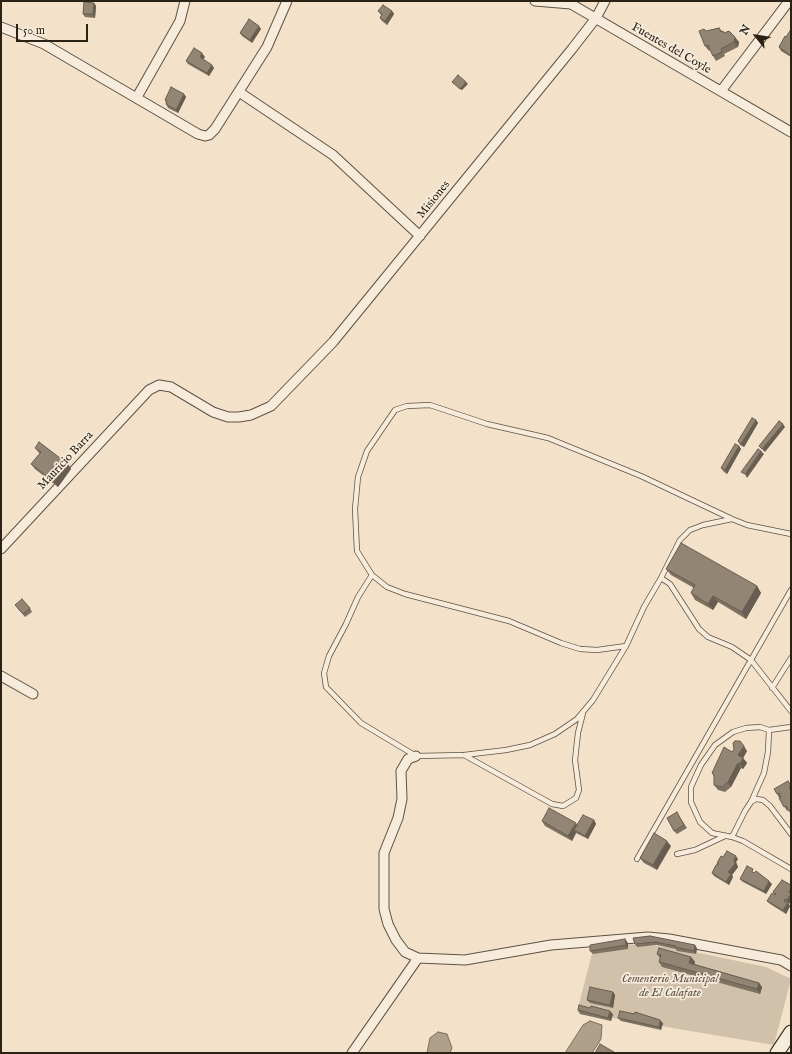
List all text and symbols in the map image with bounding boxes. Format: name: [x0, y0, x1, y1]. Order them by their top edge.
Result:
scale bar: [18, 16, 90, 42]
north arrow: [736, 16, 776, 56]
street label: Fuentes del Coyle: [629, 20, 713, 78]
text: N: [737, 22, 754, 38]
text: 50 m: [23, 23, 45, 38]
street label: Misiones: [414, 178, 454, 222]
street label: Mauricio Barra: [35, 429, 97, 493]
park label: Cementerio Municipal de El Calafate: [622, 973, 718, 1001]

